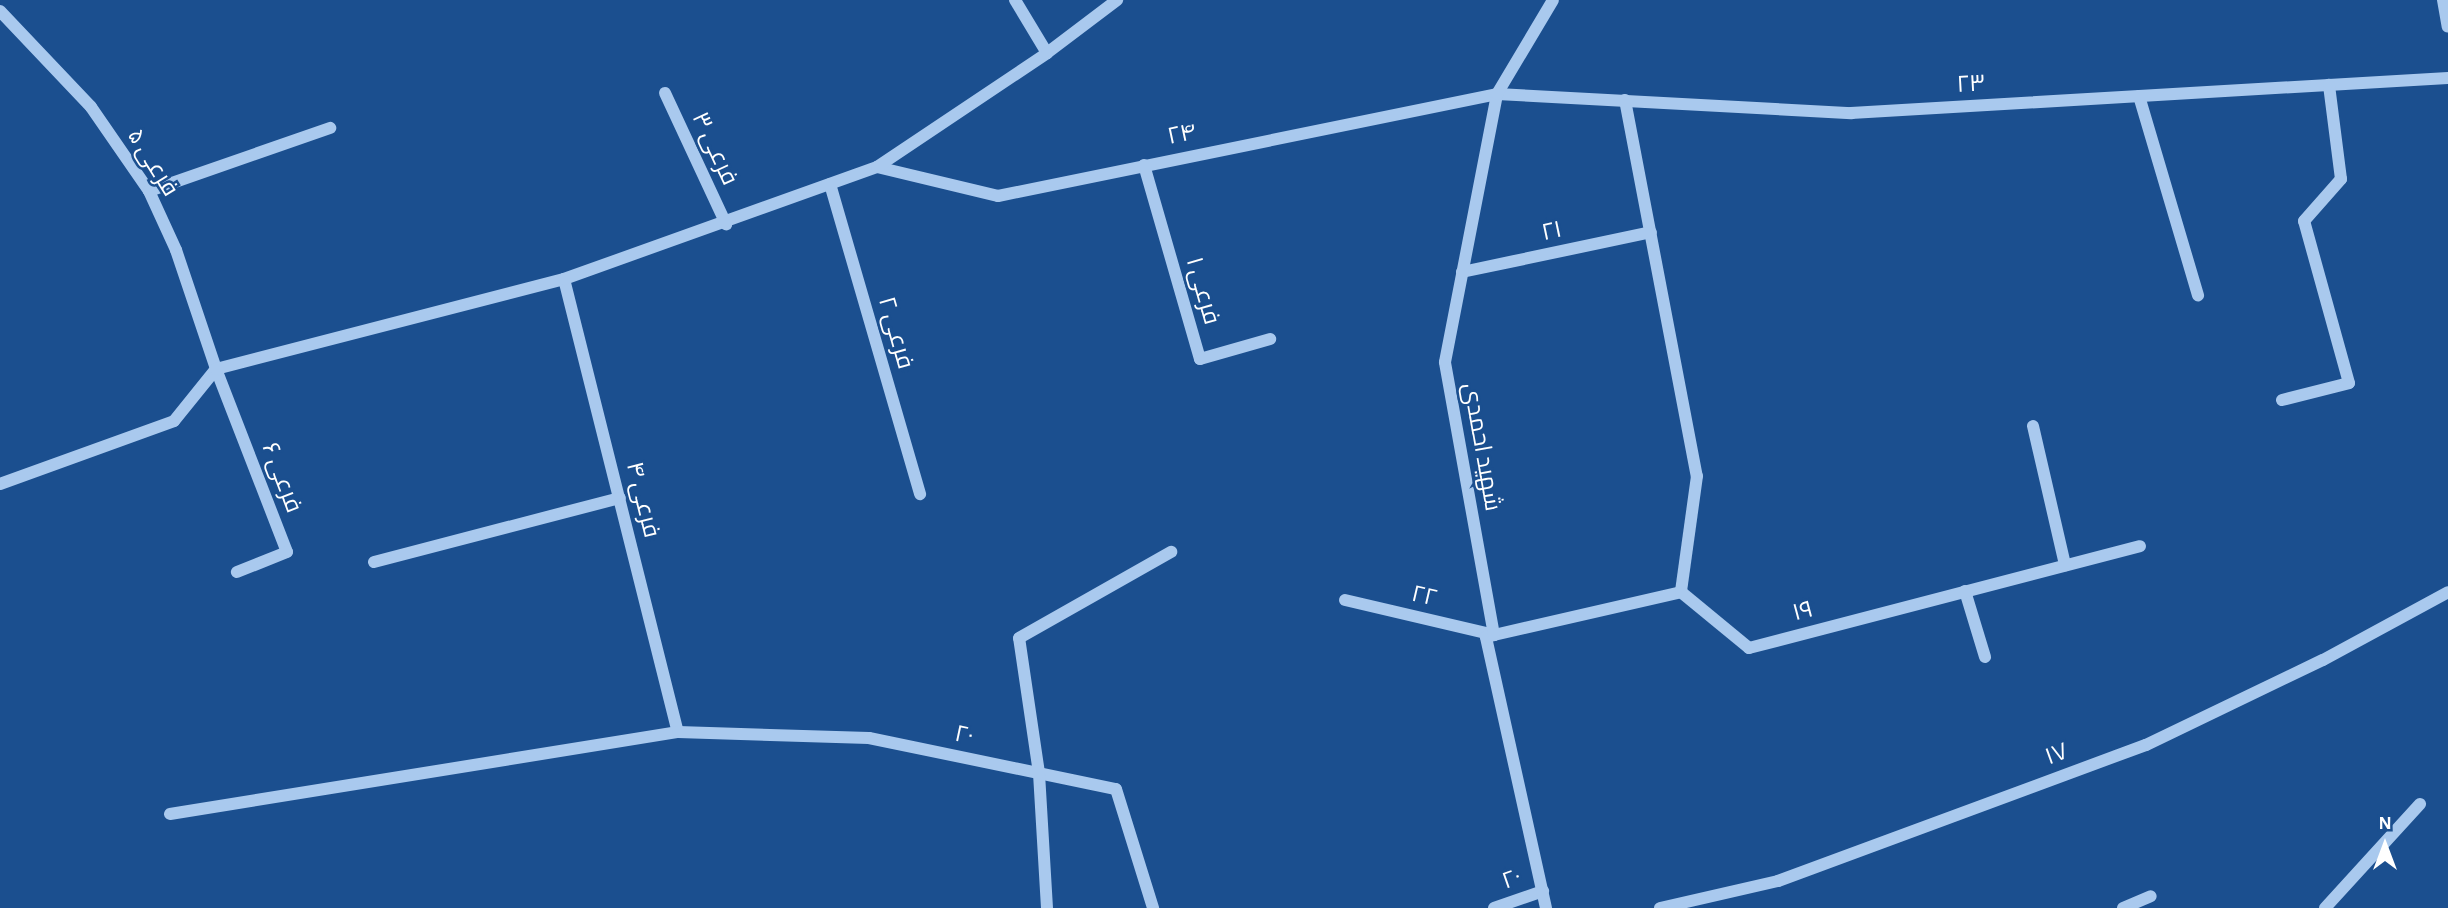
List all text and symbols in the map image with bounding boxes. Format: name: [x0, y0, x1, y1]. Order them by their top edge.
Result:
street label: ۲۳: [1956, 70, 1986, 100]
street label: فرعی ۳: [685, 108, 743, 190]
street label: ۲۴: [1165, 118, 1199, 152]
street label: فرعی ۵: [120, 124, 184, 202]
street label: ۲۱: [1539, 216, 1565, 248]
street label: فرعی ۱: [1179, 254, 1225, 328]
street label: فرعی ۲: [871, 294, 919, 372]
street label: شهید احمدی: [1456, 381, 1506, 513]
street label: فرعی ۶: [255, 439, 307, 517]
street label: فرعی ۴: [619, 459, 665, 541]
street label: ۲۲: [1408, 580, 1440, 614]
street label: ۱۹: [1790, 596, 1816, 628]
street label: ۲۰: [952, 720, 976, 752]
street label: ۱۷: [2042, 738, 2072, 772]
north arrow: [2350, 810, 2420, 880]
text: N: [2378, 814, 2392, 833]
street label: ۲۰: [1498, 863, 1526, 897]

